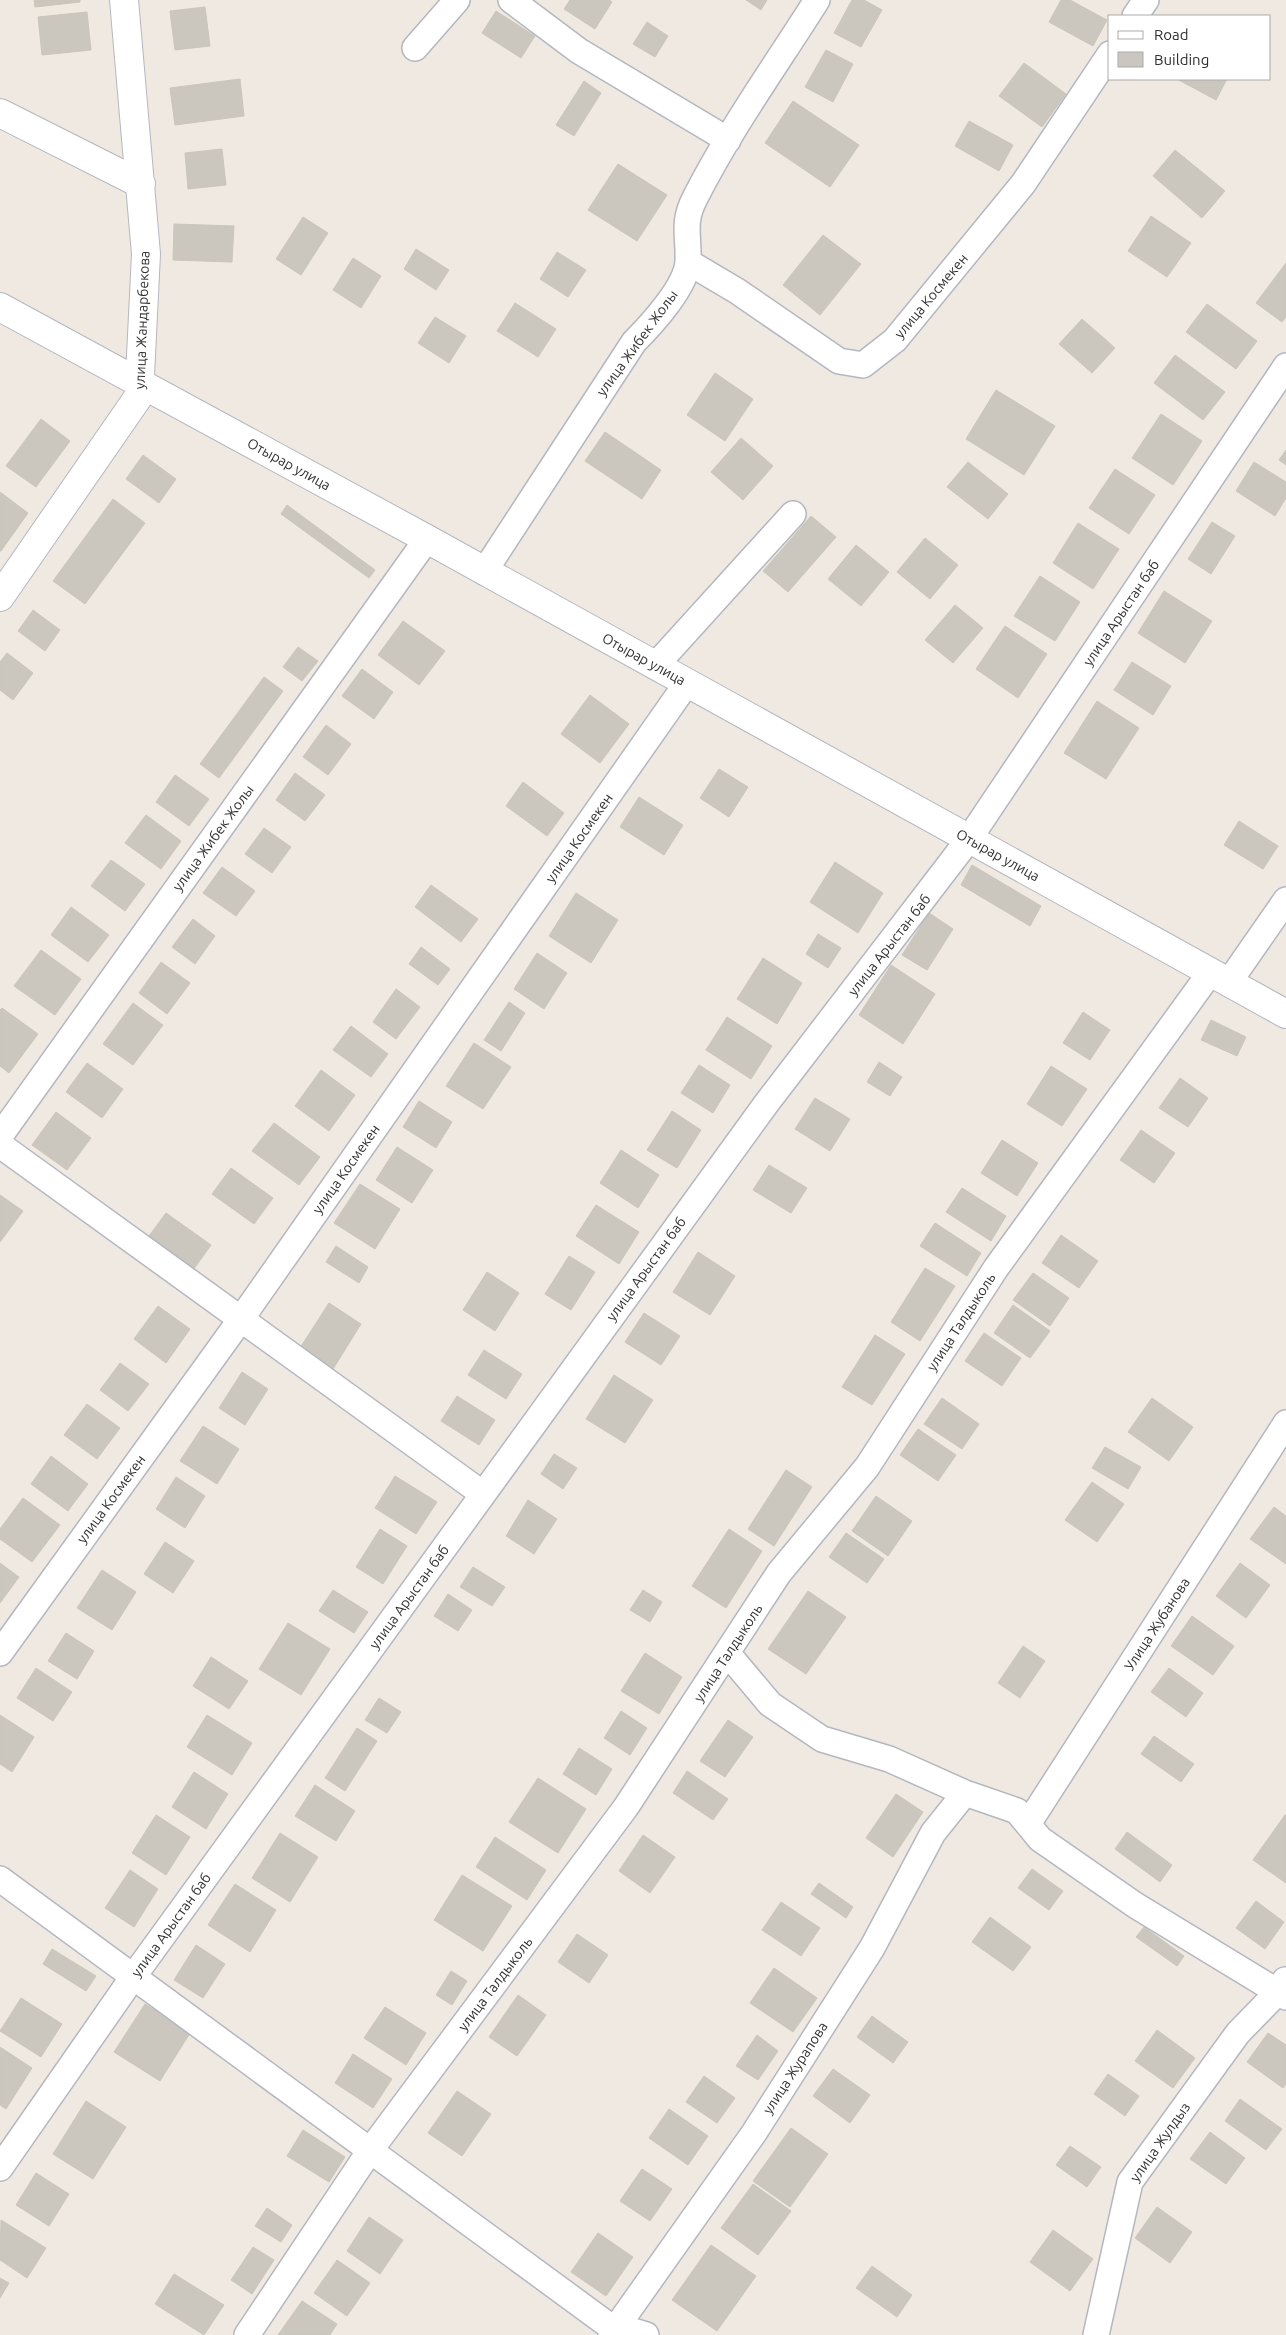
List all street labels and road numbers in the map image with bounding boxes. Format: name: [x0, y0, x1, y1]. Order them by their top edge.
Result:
street label: улица Космекен: [891, 250, 971, 342]
street label: улица Жандарбекова: [132, 251, 152, 389]
street label: улица Жибек Жолы: [593, 287, 681, 399]
street label: Отырар улица: [245, 435, 333, 493]
street label: улица Арыстан баб: [1080, 557, 1162, 669]
street label: Отырар улица: [600, 630, 688, 688]
street label: улица Жибек Жолы: [169, 782, 257, 894]
street label: улица Космекен: [542, 790, 616, 886]
street label: Отырар улица: [954, 826, 1042, 884]
street label: улица Арыстан баб: [844, 891, 934, 999]
street label: улица Космекен: [309, 1121, 383, 1217]
street label: улица Арыстан баб: [603, 1214, 689, 1324]
street label: улица Талдыколь: [923, 1270, 999, 1374]
street label: улица Космекен: [74, 1452, 148, 1546]
street label: улица Арыстан баб: [366, 1542, 452, 1652]
street label: Улица Жубанова: [1121, 1575, 1193, 1673]
street label: улица Талдыколь: [690, 1601, 766, 1705]
street label: улица Арыстан баб: [128, 1870, 214, 1980]
street label: улица Талдыколь: [455, 1934, 535, 2034]
street label: улица Журапова: [759, 2019, 831, 2117]
street label: улица Жулдыз: [1127, 2099, 1193, 2185]

